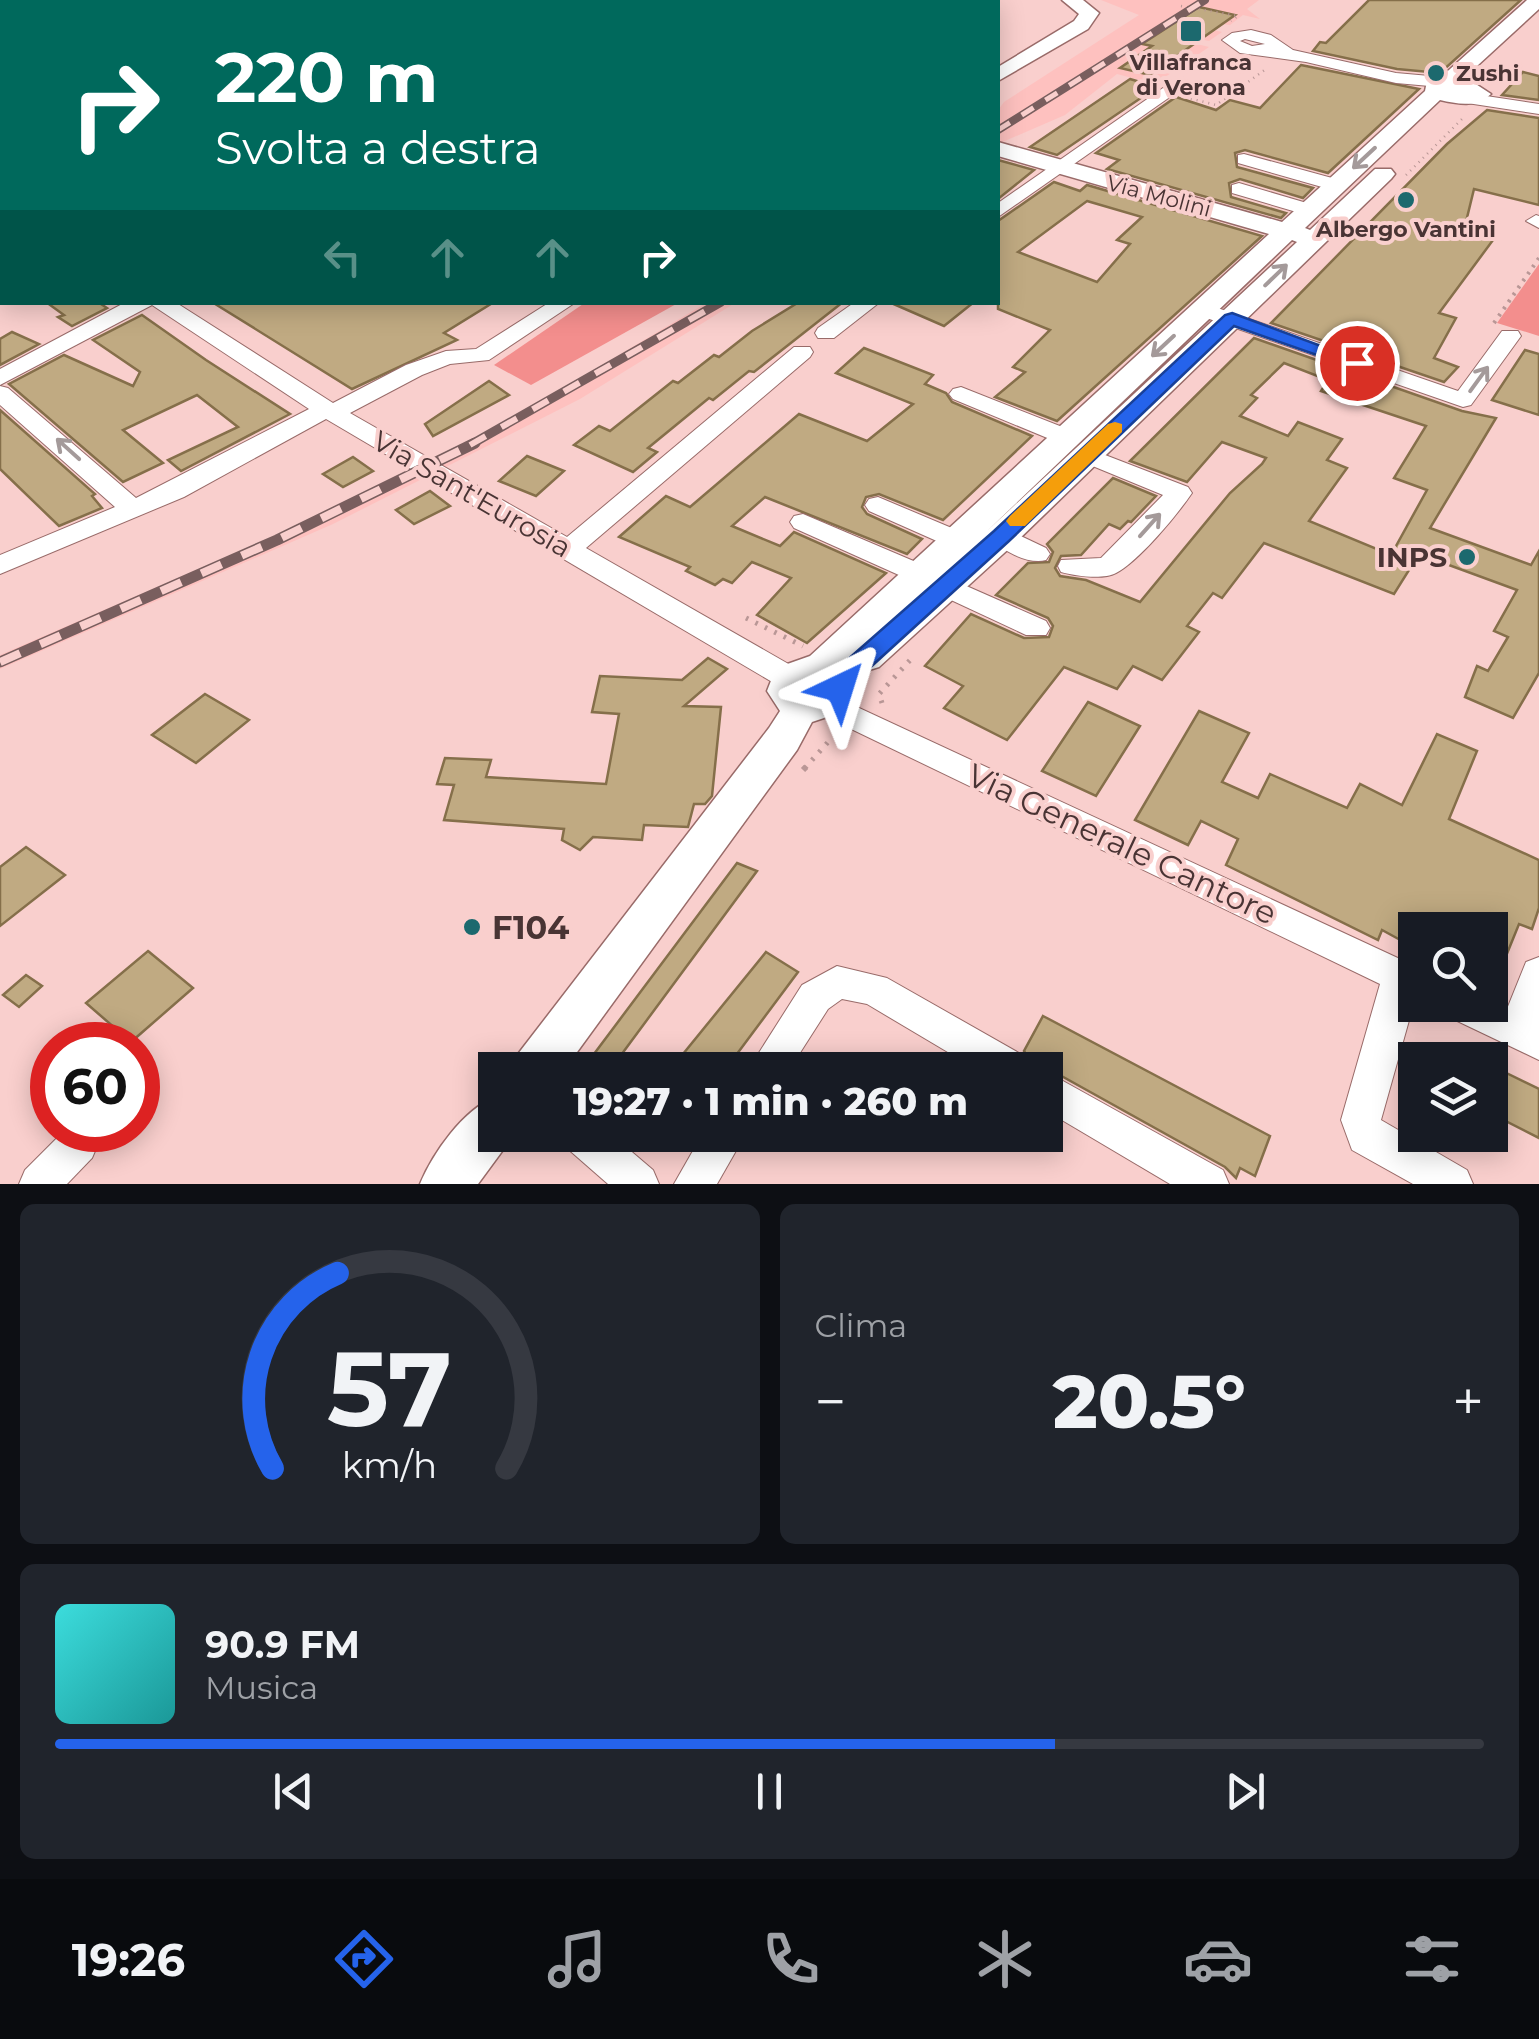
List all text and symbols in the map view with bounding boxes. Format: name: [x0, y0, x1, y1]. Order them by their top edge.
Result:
marker: Villafranca di Verona: [1178, 18, 1204, 44]
text: 220 m: [215, 34, 438, 120]
icon: right: [50, 40, 180, 170]
place label: Villafranca di Verona: [1129, 49, 1252, 101]
place label: Zushi: [1456, 60, 1519, 87]
marker: Zushi: [1425, 62, 1447, 84]
text: Svolta a destra: [215, 120, 541, 175]
one-way arrow: [1353, 146, 1377, 170]
street label: Via Molini: [1104, 169, 1214, 223]
marker: Albergo Vantini: [1395, 189, 1417, 211]
place label: Albergo Vantini: [1315, 216, 1496, 243]
icon: left: [315, 230, 370, 285]
icon: ahead: [420, 230, 475, 285]
icon: ahead: [525, 230, 580, 285]
icon: right: [630, 230, 685, 285]
one-way arrow: [1263, 264, 1288, 288]
pin: [1315, 321, 1400, 406]
one-way arrow: [1152, 334, 1176, 358]
icon: arrive: [1330, 336, 1385, 391]
one-way arrow: [1468, 366, 1489, 393]
street label: Via Sant'Eurosia: [367, 423, 577, 565]
one-way arrow: [56, 438, 81, 461]
one-way arrow: [1139, 513, 1162, 538]
place label: INPS: [1377, 540, 1447, 574]
marker: INPS: [1456, 546, 1478, 568]
position arrow: [788, 636, 892, 740]
street label: Via Generale Cantore: [961, 755, 1283, 933]
place label: F104: [492, 908, 569, 947]
map controls: [1398, 912, 1508, 1152]
button: search: [1398, 912, 1508, 1022]
marker: F104: [461, 916, 483, 938]
speed limit sign: 60: [30, 1022, 160, 1152]
button: layers: [1398, 1042, 1508, 1152]
text: 19:27 · 1 min · 260 m: [573, 1078, 968, 1125]
text: Clima: [815, 1306, 907, 1345]
text: 57: [327, 1325, 452, 1452]
text: 20.5°: [1053, 1355, 1246, 1447]
text: −: [815, 1368, 846, 1435]
text: +: [1452, 1368, 1484, 1435]
text: km/h: [342, 1443, 437, 1487]
text: 90.9 FM: [205, 1621, 360, 1668]
text: Musica: [205, 1668, 318, 1707]
icon: previous: [266, 1764, 321, 1819]
icon: pause: [742, 1764, 797, 1819]
icon: next: [1218, 1764, 1273, 1819]
icon: directions: [329, 1924, 399, 1994]
icon: music: [542, 1924, 612, 1994]
icon: phone: [756, 1924, 826, 1994]
icon: climate: [970, 1924, 1040, 1994]
icon: car: [1183, 1924, 1253, 1994]
icon: filters: [1397, 1924, 1467, 1994]
text: 19:26: [72, 1932, 185, 1987]

